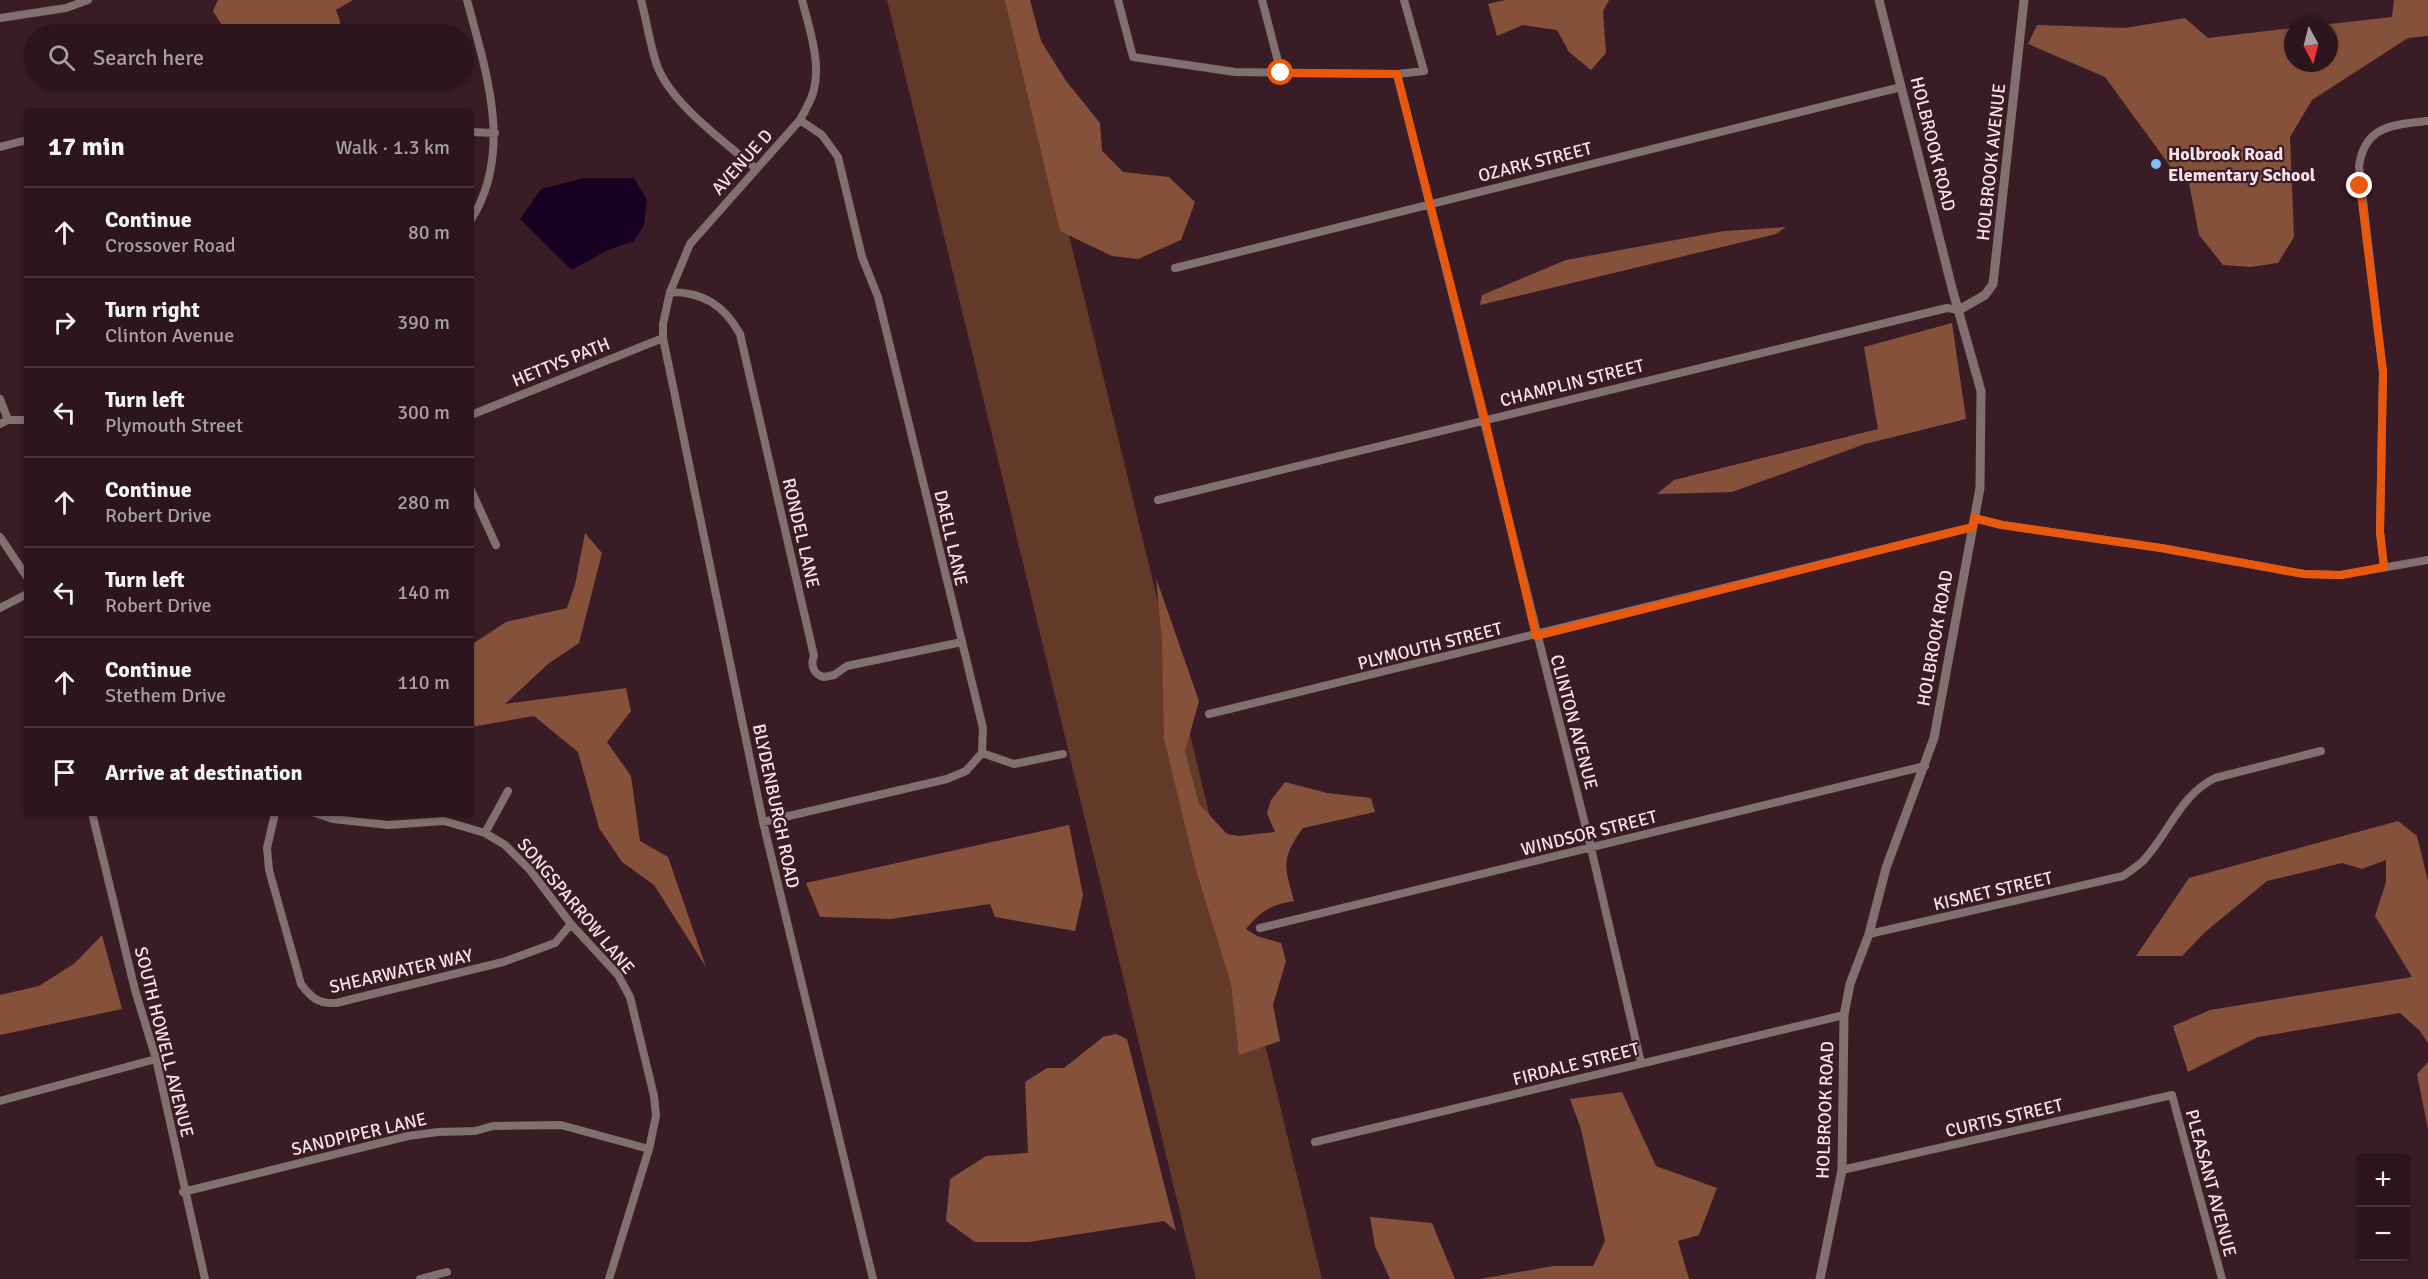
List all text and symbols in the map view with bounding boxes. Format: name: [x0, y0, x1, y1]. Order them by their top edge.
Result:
north arrow: [2284, 18, 2338, 72]
search box: [24, 24, 474, 90]
icon: search: [45, 41, 78, 74]
text: Search here: [93, 44, 204, 71]
route start: [1267, 59, 1293, 85]
street label: HOLBROOK ROAD: [1906, 74, 1960, 214]
street label: HOLBROOK AVENUE: [1972, 82, 2010, 242]
street label: AVENUE D: [707, 125, 777, 199]
text: 17 min: [48, 131, 125, 163]
text: Walk · 1.3 km: [336, 135, 450, 160]
street label: OZARK STREET: [1476, 137, 1594, 187]
place label: Holbrook Road Elementary School: [2168, 143, 2316, 186]
marker: Holbrook Road Elementary School: [2149, 157, 2163, 171]
route end: [2346, 172, 2372, 198]
text: Continue: [105, 206, 192, 233]
icon: ahead: [48, 216, 81, 249]
text: 80 m: [408, 220, 450, 245]
text: Crossover Road: [105, 233, 236, 258]
text: Turn right: [105, 296, 200, 323]
icon: right: [48, 306, 81, 339]
text: 390 m: [397, 310, 450, 335]
text: Clinton Avenue: [105, 323, 234, 348]
street label: HETTYS PATH: [509, 332, 613, 392]
street label: CHAMPLIN STREET: [1498, 354, 1647, 412]
text: Turn left: [105, 386, 185, 413]
icon: left: [48, 396, 81, 429]
text: 300 m: [397, 400, 450, 425]
text: Plymouth Street: [105, 413, 243, 438]
text: Continue: [105, 476, 192, 503]
street label: RONDEL LANE: [778, 476, 824, 590]
icon: ahead: [48, 486, 81, 519]
street label: DAELL LANE: [929, 488, 973, 588]
text: 280 m: [397, 490, 450, 515]
text: Robert Drive: [105, 503, 212, 528]
text: Turn left: [105, 566, 185, 593]
street label: HOLBROOK ROAD: [1912, 568, 1958, 708]
icon: left: [48, 576, 81, 609]
text: 140 m: [397, 580, 450, 605]
text: Robert Drive: [105, 593, 212, 618]
street label: PLYMOUTH STREET: [1355, 617, 1505, 675]
street label: CLINTON AVENUE: [1545, 652, 1603, 792]
text: Continue: [105, 656, 192, 683]
icon: ahead: [48, 666, 81, 699]
text: 110 m: [397, 670, 450, 695]
text: Stethem Drive: [105, 683, 226, 708]
street label: BLYDENBURGH ROAD: [748, 722, 804, 890]
icon: arrive: [48, 756, 81, 789]
text: Arrive at destination: [105, 759, 302, 786]
street label: WINDSOR STREET: [1519, 805, 1659, 861]
street label: SONGSPARROW LANE: [513, 834, 639, 978]
street label: KISMET STREET: [1931, 867, 2055, 915]
street label: SOUTH HOWELL AVENUE: [130, 944, 198, 1140]
street label: SHEARWATER WAY: [327, 944, 475, 998]
street label: FIRDALE STREET: [1510, 1038, 1642, 1090]
street label: HOLBROOK ROAD: [1812, 1041, 1838, 1179]
street label: CURTIS STREET: [1943, 1094, 2065, 1142]
street label: PLEASANT AVENUE: [2181, 1107, 2241, 1259]
street label: SANDPIPER LANE: [289, 1108, 429, 1160]
map controls: [2356, 1153, 2410, 1261]
button: +: [2356, 1153, 2410, 1207]
button: −: [2356, 1207, 2410, 1261]

